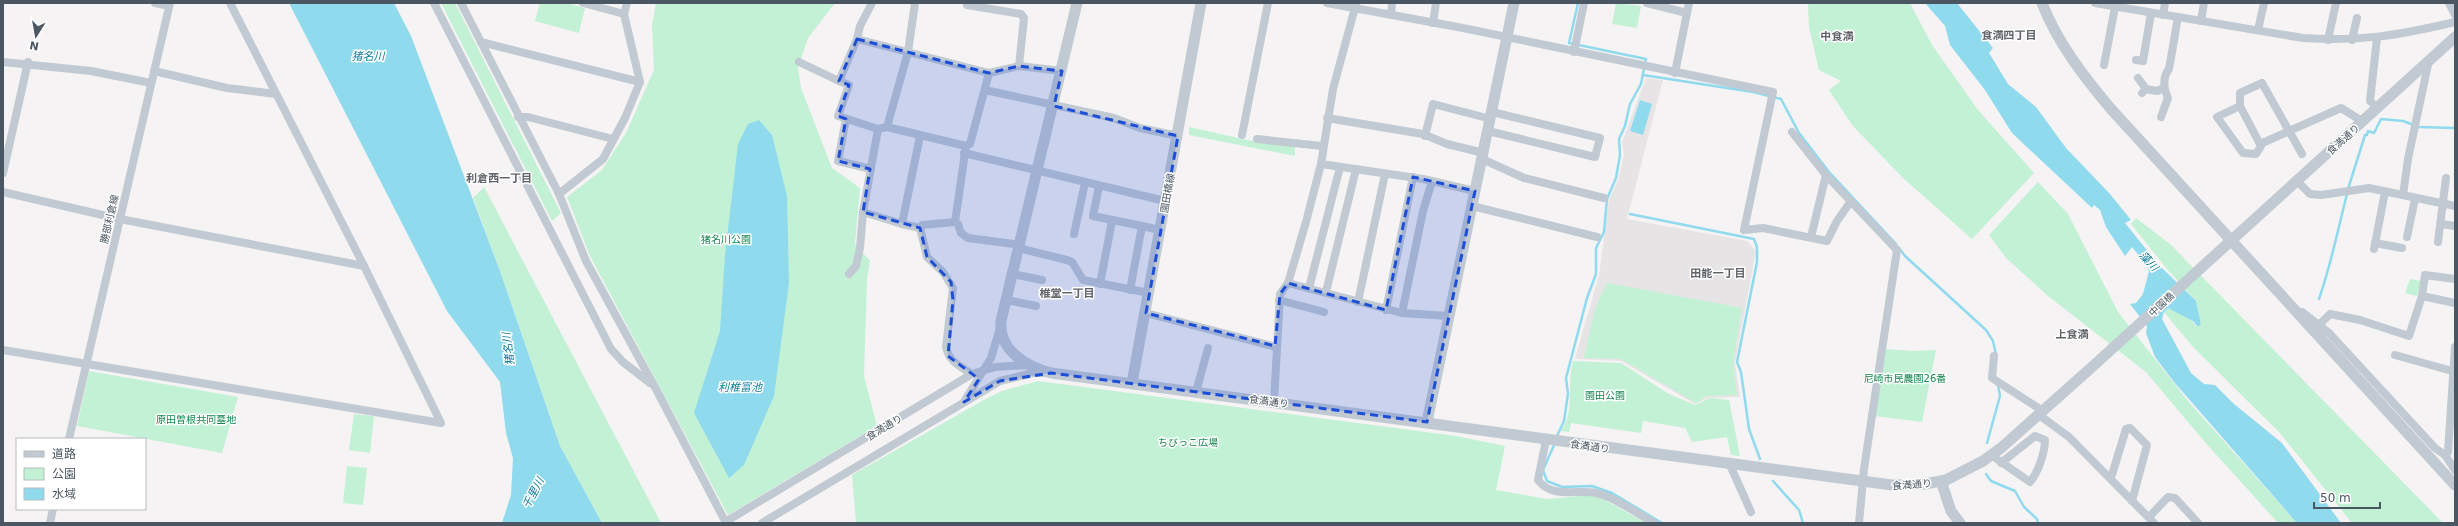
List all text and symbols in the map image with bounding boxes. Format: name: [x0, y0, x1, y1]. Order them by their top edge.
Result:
north arrow: [16, 16, 56, 56]
district label: 食満四丁目: [1982, 29, 2037, 42]
district label: 中食満: [1821, 30, 1854, 43]
text: N: [28, 38, 40, 53]
water label: 猪名川: [352, 50, 385, 63]
street label: 食満通り: [2325, 122, 2362, 157]
district label: 利倉西一丁目: [466, 172, 532, 185]
street label: 園田橋線: [1159, 172, 1176, 214]
street label: 勝部利倉線: [99, 194, 120, 245]
park label: 猪名川公園: [701, 234, 751, 245]
water label: 藻川: [2136, 249, 2162, 275]
district label: 田能一丁目: [1691, 267, 1746, 280]
district label: 椎堂一丁目: [1040, 287, 1095, 300]
street label: 中園橋: [2147, 290, 2176, 319]
district label: 上食満: [2056, 328, 2089, 341]
water label: 猪名川: [500, 331, 517, 366]
park label: 尼崎市民農園26番: [1864, 373, 1946, 384]
water label: 利椎富池: [718, 381, 763, 394]
park label: 園田公園: [1585, 390, 1625, 401]
street label: 食満通り: [1248, 394, 1289, 409]
street label: 食満通り: [864, 412, 904, 442]
park label: 原田曽根共同墓地: [156, 414, 237, 425]
park label: ちびっこ広場: [1158, 437, 1218, 448]
legend: [16, 438, 146, 510]
street label: 食満通り: [1569, 438, 1611, 455]
text: 道路: [52, 447, 76, 461]
text: 公園: [52, 467, 76, 481]
water label: 千里川: [520, 475, 547, 511]
street label: 食満通り: [1892, 478, 1932, 491]
scale bar: [2314, 484, 2380, 510]
text: 水域: [52, 487, 76, 501]
text: 50 m: [2320, 491, 2351, 505]

